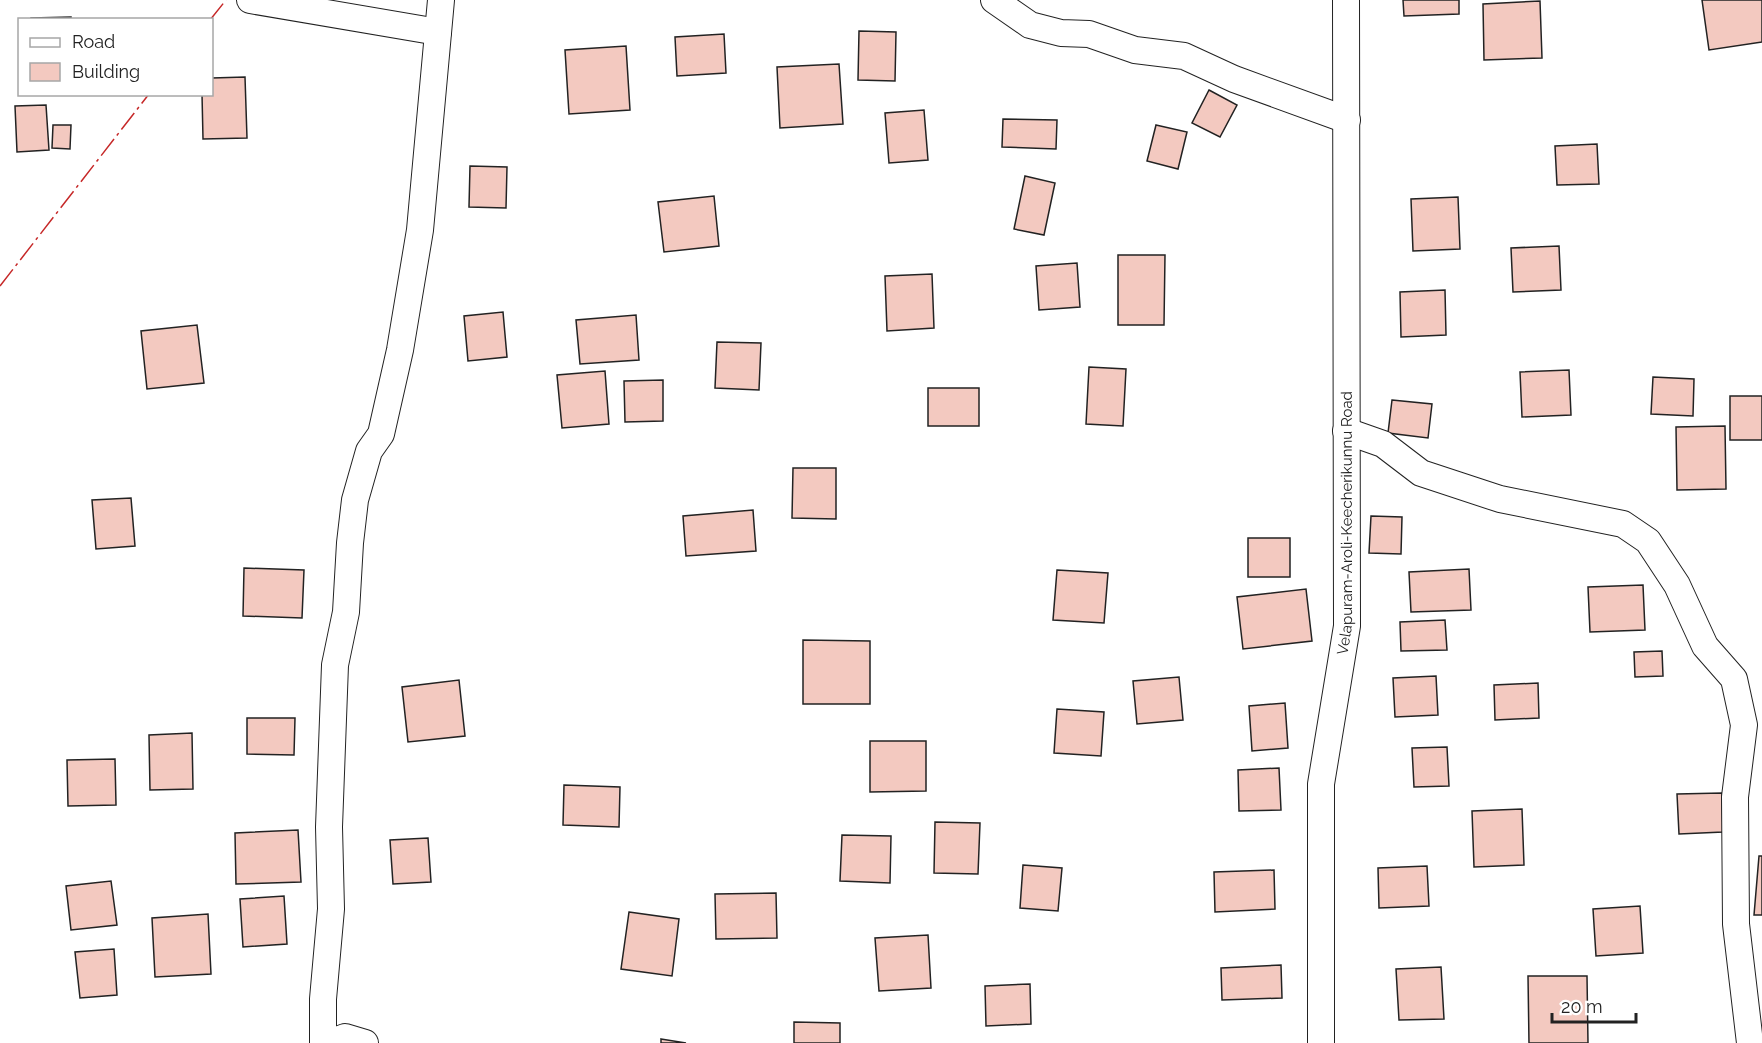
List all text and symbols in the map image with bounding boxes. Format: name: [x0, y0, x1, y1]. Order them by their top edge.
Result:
legend: [18, 18, 213, 96]
text: Road: [72, 31, 115, 52]
text: Building: [72, 61, 140, 82]
street label: Velapuram-Aroli-Keecherikunnu Road: [1333, 391, 1356, 656]
scale bar: [1552, 986, 1636, 1024]
text: 20 m: [1561, 996, 1603, 1017]

